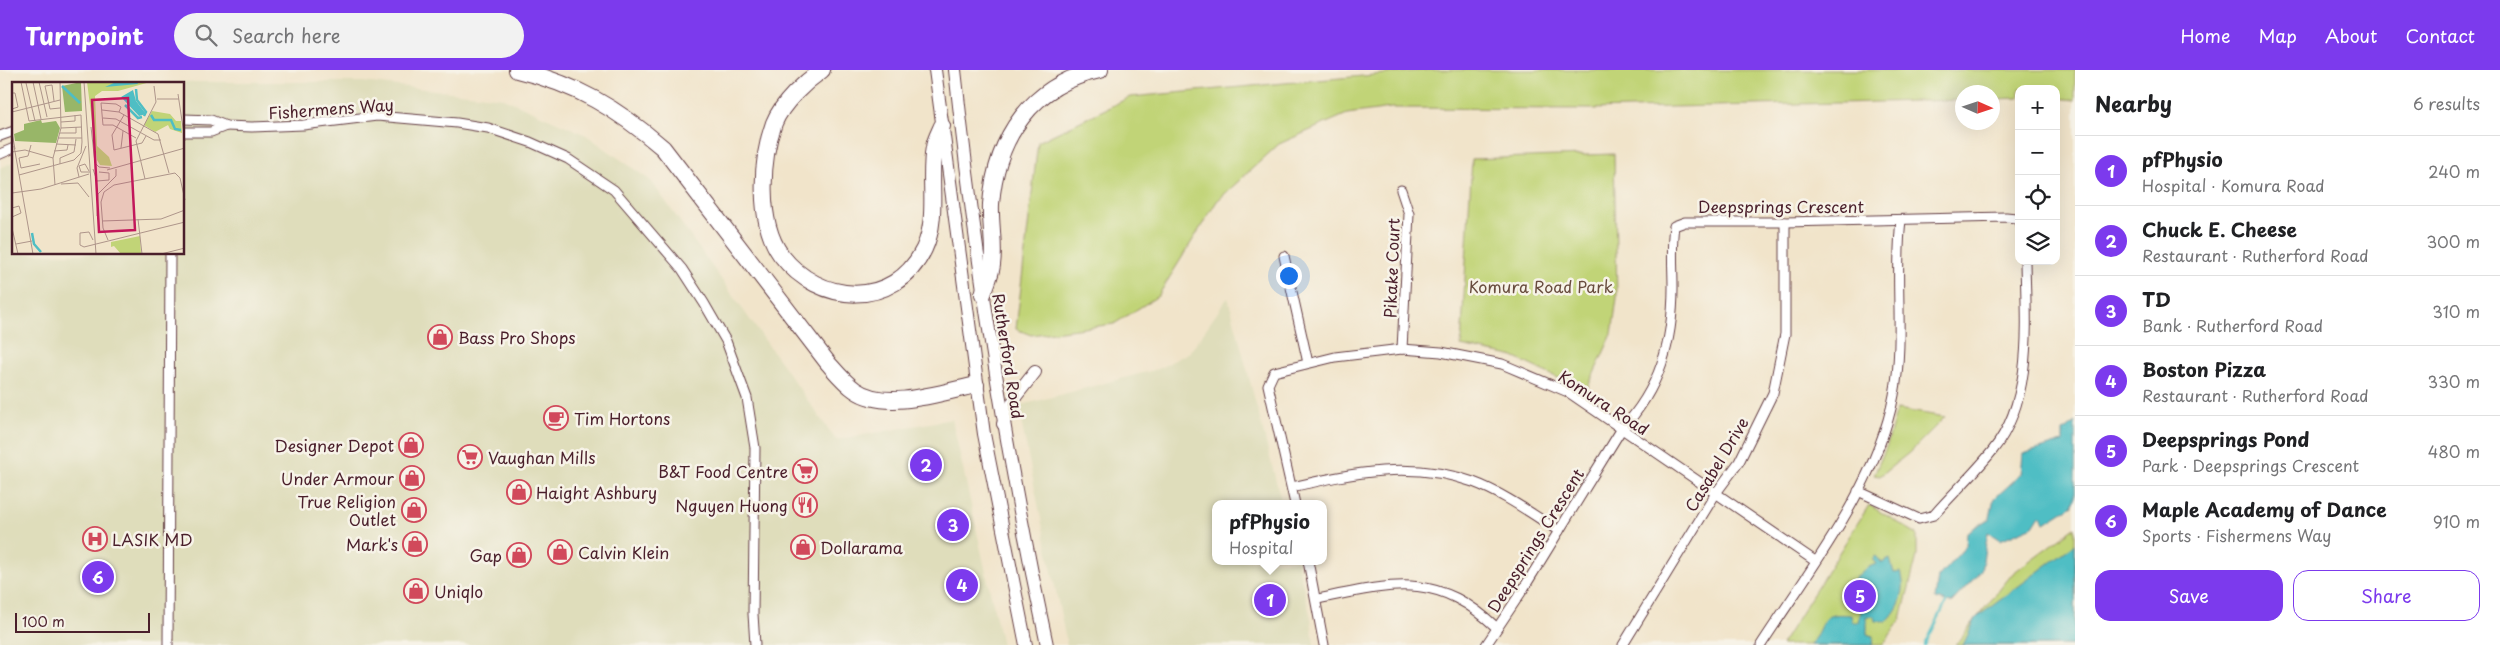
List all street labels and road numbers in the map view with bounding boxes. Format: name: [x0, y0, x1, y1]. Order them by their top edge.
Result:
street label: Fishermens Way: [267, 92, 395, 124]
street label: Deepsprings Crescent: [1698, 194, 1864, 218]
street label: Pikake Court: [1377, 217, 1405, 318]
street label: Rutherford Road: [987, 291, 1031, 421]
street label: Komura Road: [1554, 364, 1654, 440]
street label: Casabel Drive: [1678, 412, 1754, 516]
street label: Deepsprings Crescent: [1481, 463, 1589, 617]

